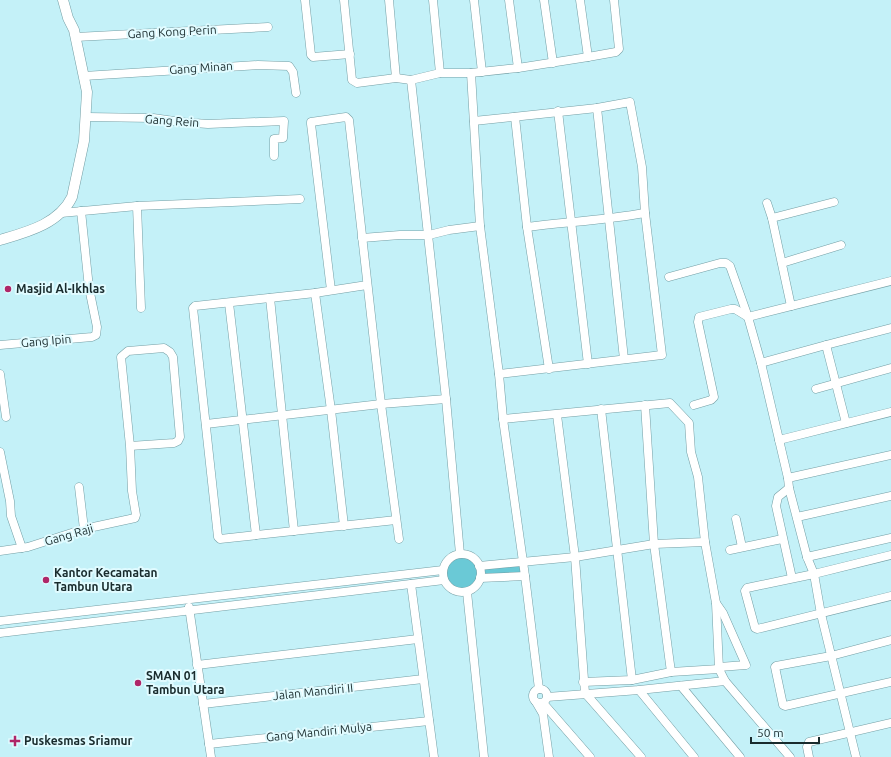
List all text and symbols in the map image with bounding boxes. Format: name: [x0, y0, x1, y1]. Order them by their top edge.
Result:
street label: Gang Kong Perin: [127, 23, 217, 40]
street label: Gang Minan: [169, 59, 233, 76]
street label: Gang Rein: [144, 112, 200, 129]
place label: Masjid Al-Ikhlas: [16, 282, 105, 295]
marker: Masjid Al-Ikhlas: [3, 284, 13, 294]
street label: Gang Ipin: [20, 332, 72, 349]
street label: Gang Raji: [43, 521, 95, 548]
place label: Kantor Kecamatan Tambun Utara: [54, 566, 157, 593]
marker: Kantor Kecamatan Tambun Utara: [41, 575, 51, 585]
place label: SMAN 01 Tambun Utara: [146, 669, 225, 696]
marker: SMAN 01 Tambun Utara: [133, 678, 143, 688]
street label: Jalan Mandiri II: [272, 681, 354, 702]
street label: Gang Mandiri Mulya: [265, 719, 373, 744]
scale bar: [751, 719, 819, 745]
text: 50 m: [757, 726, 784, 739]
place label: Puskesmas Sriamur: [24, 734, 133, 747]
marker: Puskesmas Sriamur: [9, 735, 21, 747]

